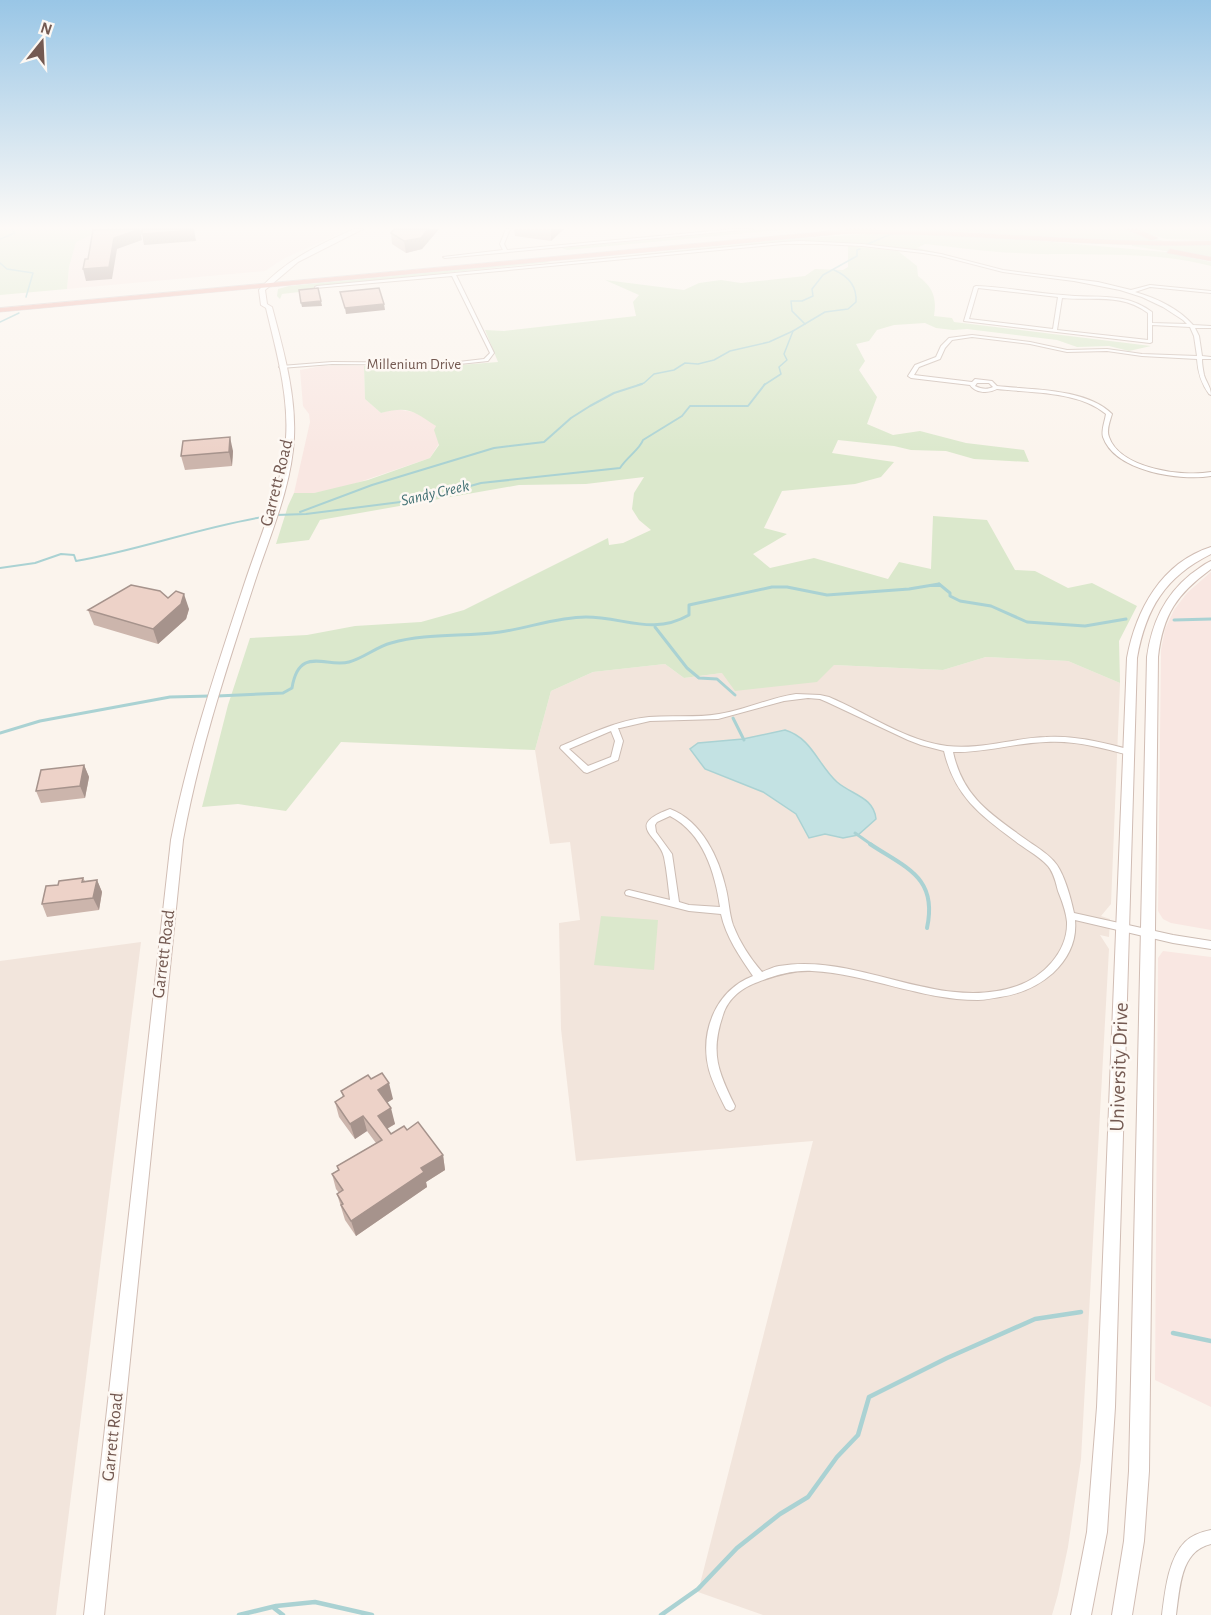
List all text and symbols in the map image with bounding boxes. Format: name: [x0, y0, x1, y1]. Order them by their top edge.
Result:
north arrow: [12, 12, 72, 72]
text: N: [39, 19, 54, 38]
street label: Millenium Drive: [367, 357, 461, 372]
street label: Garrett Road: [258, 438, 296, 528]
water label: Sandy Creek: [399, 477, 471, 509]
street label: Garrett Road: [150, 909, 178, 999]
street label: University Drive: [1106, 1002, 1132, 1132]
street label: Garrett Road: [99, 1392, 127, 1482]

